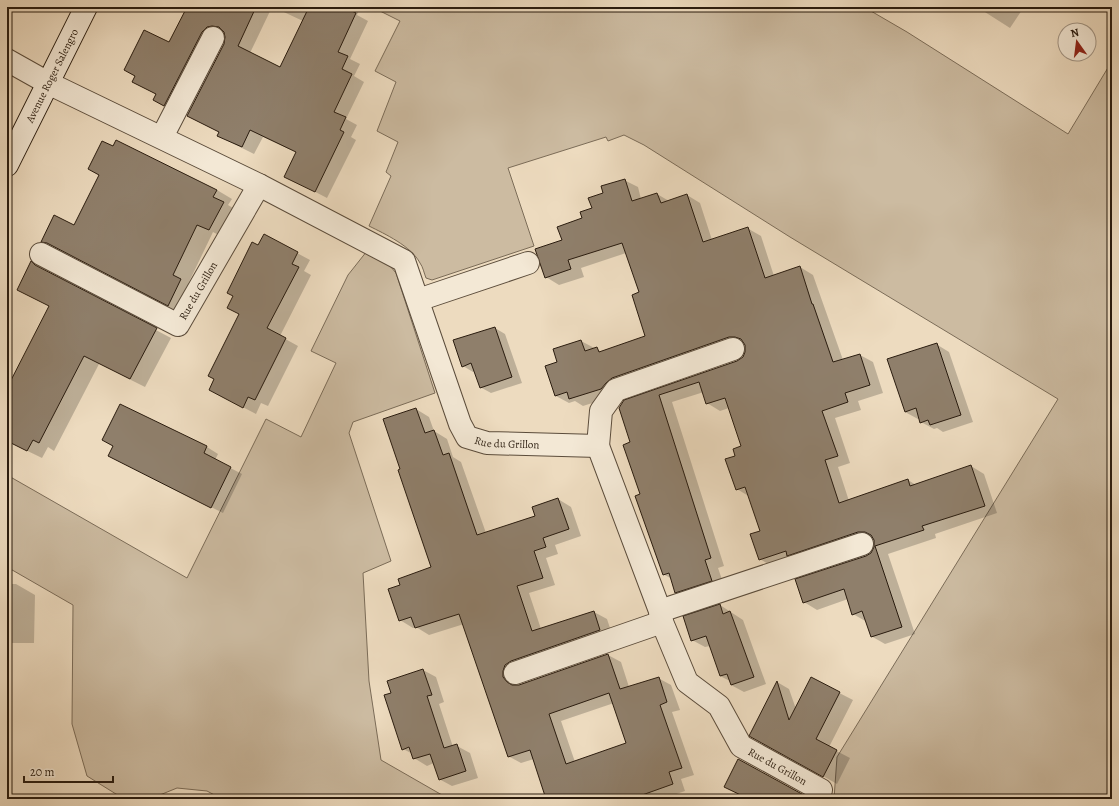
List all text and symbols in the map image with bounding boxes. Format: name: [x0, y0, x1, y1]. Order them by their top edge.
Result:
north arrow: [1057, 22, 1097, 62]
text: N: [1069, 25, 1080, 41]
street label: Avenue Roger Salengro: [21, 26, 82, 126]
street label: Rue du Grillon: [175, 259, 221, 322]
street label: Rue du Grillon: [473, 432, 540, 452]
street label: Rue du Grillon: [746, 744, 810, 788]
scale bar: [24, 758, 113, 784]
text: 20 m: [30, 764, 54, 780]

